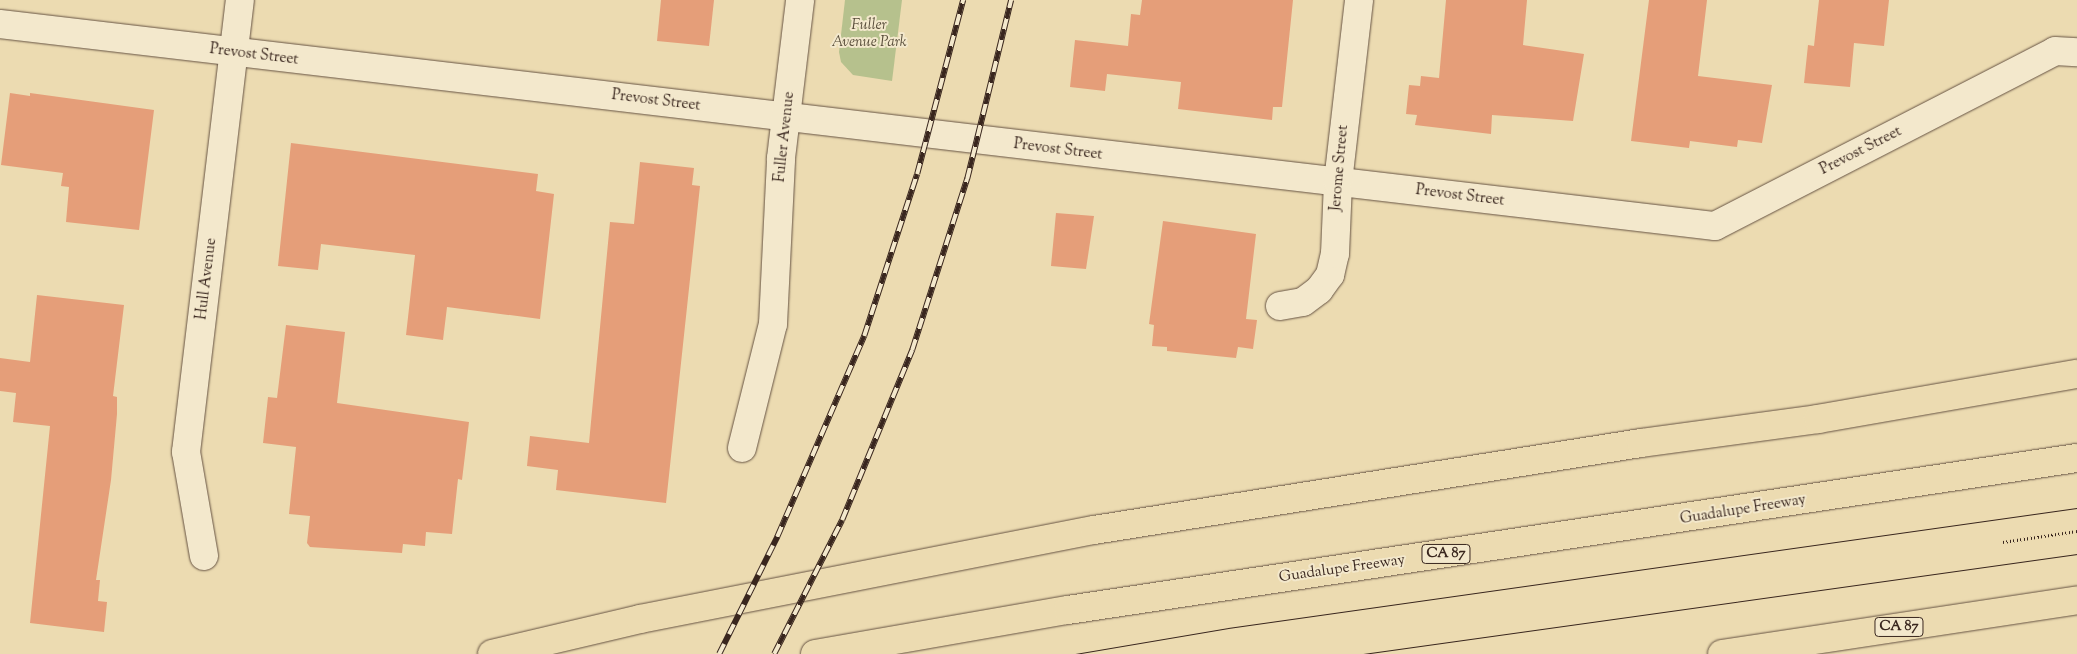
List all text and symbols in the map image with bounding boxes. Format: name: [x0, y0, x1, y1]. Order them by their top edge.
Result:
park label: Fuller Avenue Park: [831, 16, 907, 51]
street label: Prevost Street: [209, 41, 299, 69]
street label: Prevost Street: [611, 87, 701, 115]
street label: Fuller Avenue: [771, 91, 799, 183]
street label: Prevost Street: [1817, 123, 1905, 179]
street label: Jerome Street: [1327, 124, 1353, 212]
street label: Prevost Street: [1013, 136, 1103, 164]
street label: Prevost Street: [1415, 182, 1505, 210]
street label: Hull Avenue: [193, 237, 221, 321]
street label: Guadalupe Freeway: [1679, 491, 1807, 529]
road number: CA 87: [1421, 542, 1471, 566]
street label: Guadalupe Freeway: [1278, 551, 1406, 587]
road number: CA 87: [1874, 616, 1924, 638]

